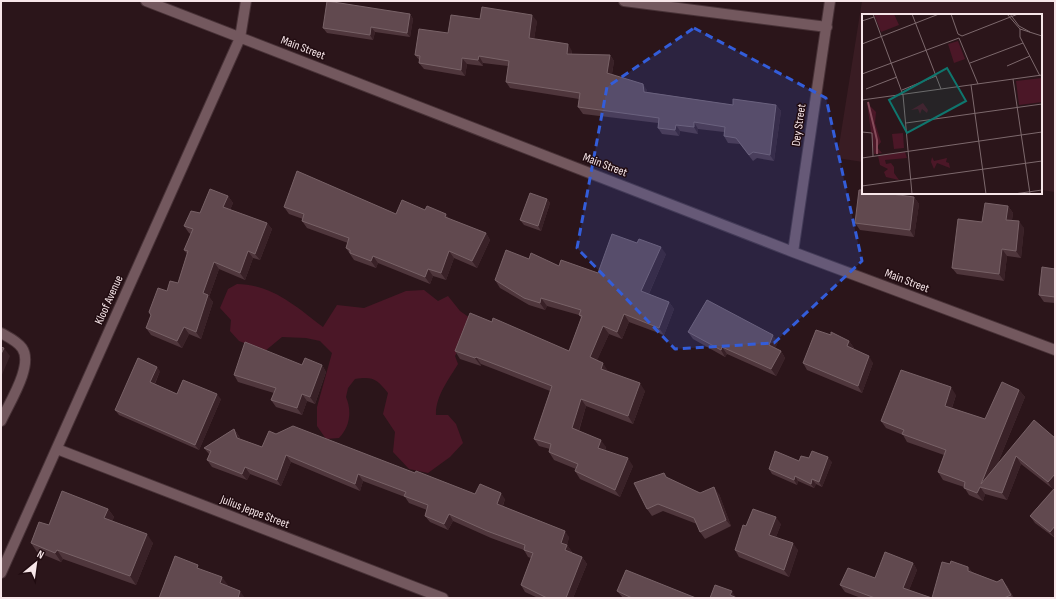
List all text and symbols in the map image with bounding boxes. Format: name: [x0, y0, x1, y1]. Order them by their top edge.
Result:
inset map: [862, 14, 1042, 194]
street label: Main Street: [279, 33, 328, 63]
street label: Dey Street: [789, 103, 809, 147]
street label: Main Street: [581, 150, 630, 180]
street label: Main Street: [883, 266, 932, 296]
street label: Kloof Avenue: [92, 273, 127, 327]
street label: Julius Jeppe Street: [217, 492, 292, 532]
north arrow: [16, 543, 56, 583]
text: N: [35, 548, 46, 562]

